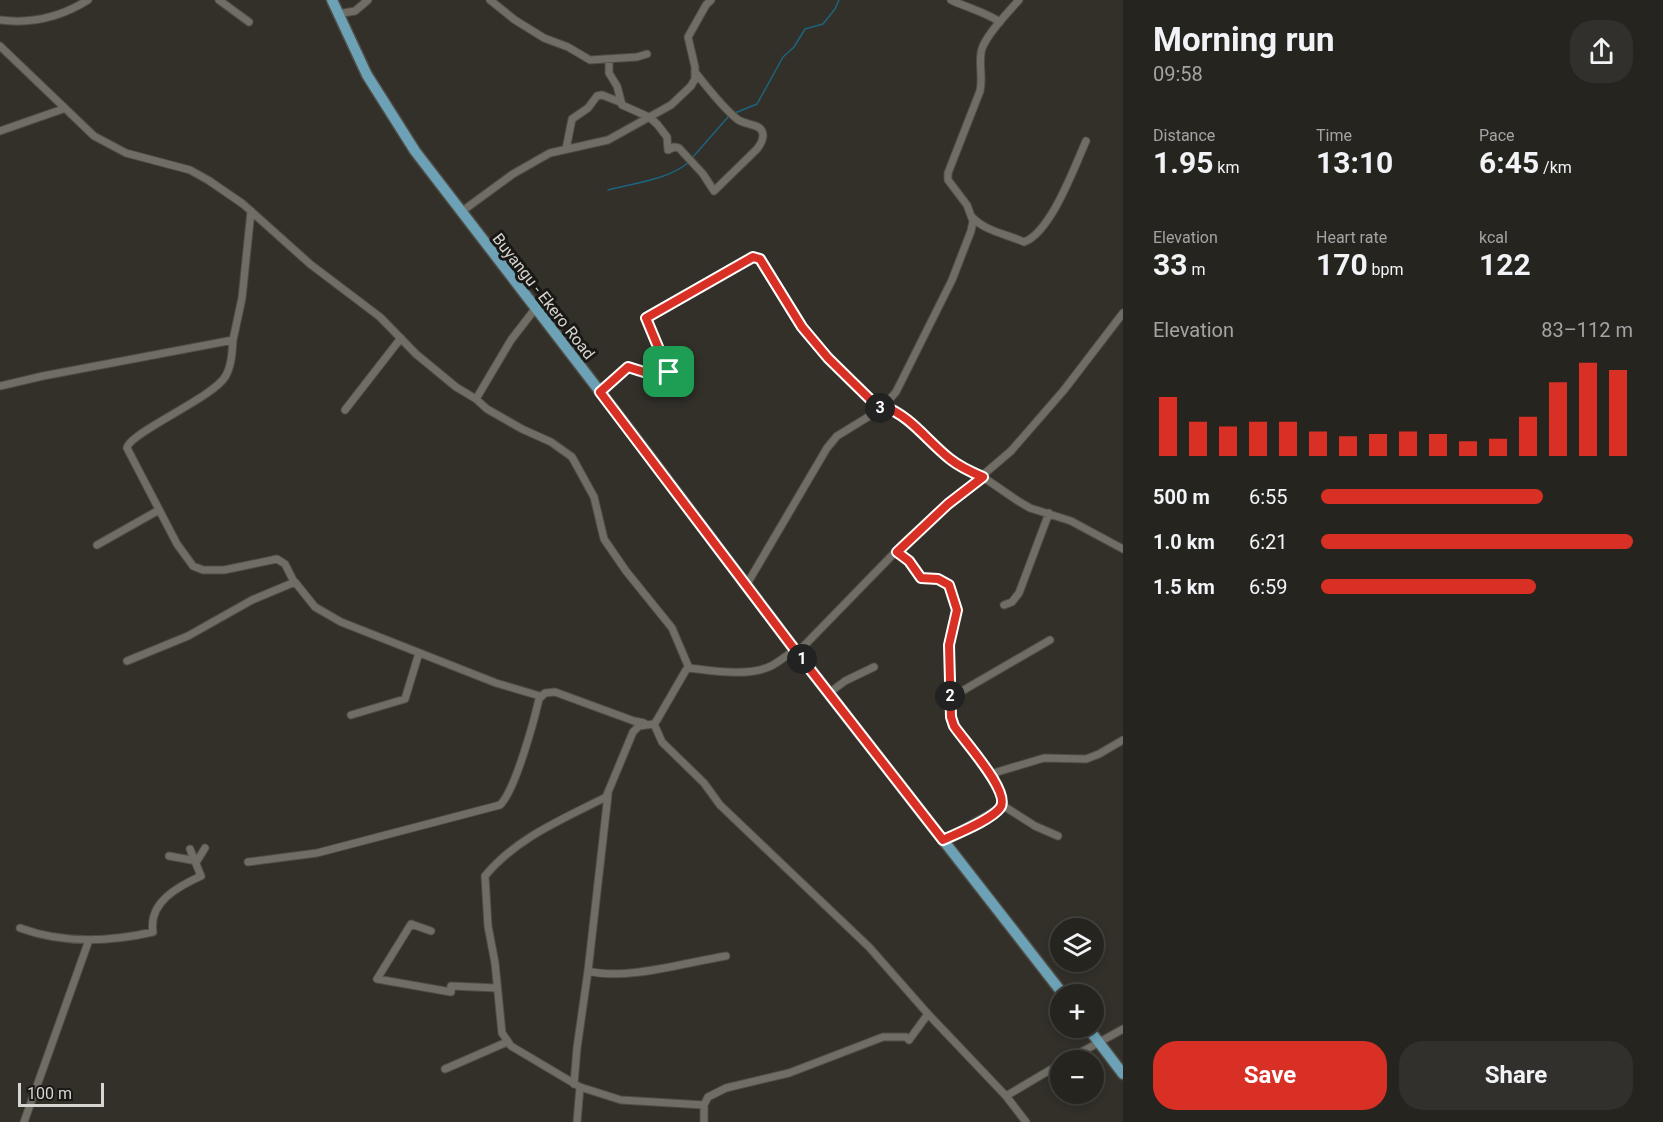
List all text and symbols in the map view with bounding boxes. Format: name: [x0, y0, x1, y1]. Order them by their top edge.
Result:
text: Morning run: [1153, 20, 1334, 59]
button: share: [1570, 20, 1633, 83]
text: 09:58: [1153, 62, 1203, 86]
text: Distance: [1153, 126, 1215, 145]
text: Time: [1316, 126, 1352, 145]
text: Pace: [1479, 126, 1515, 145]
text: 1.95: [1153, 145, 1213, 180]
text: 13:10: [1316, 145, 1393, 180]
text: 6:45: [1479, 145, 1539, 180]
text: km: [1213, 158, 1239, 177]
text: /km: [1539, 158, 1572, 177]
text: Elevation: [1153, 228, 1218, 247]
text: Heart rate: [1316, 228, 1387, 247]
text: kcal: [1479, 228, 1508, 247]
street label: Buyangu - Ekero Road: [489, 230, 599, 363]
text: 33: [1153, 247, 1187, 282]
text: 170: [1316, 247, 1368, 282]
text: 122: [1479, 247, 1531, 282]
text: m: [1187, 260, 1205, 279]
text: bpm: [1368, 260, 1404, 279]
text: Elevation: [1153, 318, 1234, 342]
text: 83–112 m: [1541, 318, 1633, 342]
pin: [643, 346, 694, 397]
icon: arrive: [652, 355, 685, 388]
pin: 3: [865, 393, 895, 423]
text: 3: [875, 398, 885, 417]
text: 500 m: [1153, 485, 1210, 509]
text: 6:55: [1249, 485, 1288, 509]
text: 1.0 km: [1153, 530, 1215, 554]
text: 6:21: [1249, 530, 1288, 554]
text: 1.5 km: [1153, 575, 1215, 599]
text: 6:59: [1249, 575, 1288, 599]
pin: 1: [787, 644, 817, 674]
text: 1: [797, 649, 807, 668]
pin: 2: [935, 681, 965, 711]
text: 2: [945, 686, 955, 705]
map controls: [1050, 918, 1104, 1104]
button: layers: [1050, 918, 1104, 972]
button: +: [1050, 984, 1104, 1038]
button: Save: [1153, 1041, 1387, 1110]
button: Share: [1399, 1041, 1633, 1110]
button: −: [1050, 1050, 1104, 1104]
scale bar: [18, 1080, 104, 1108]
text: 100 m: [27, 1084, 72, 1103]

